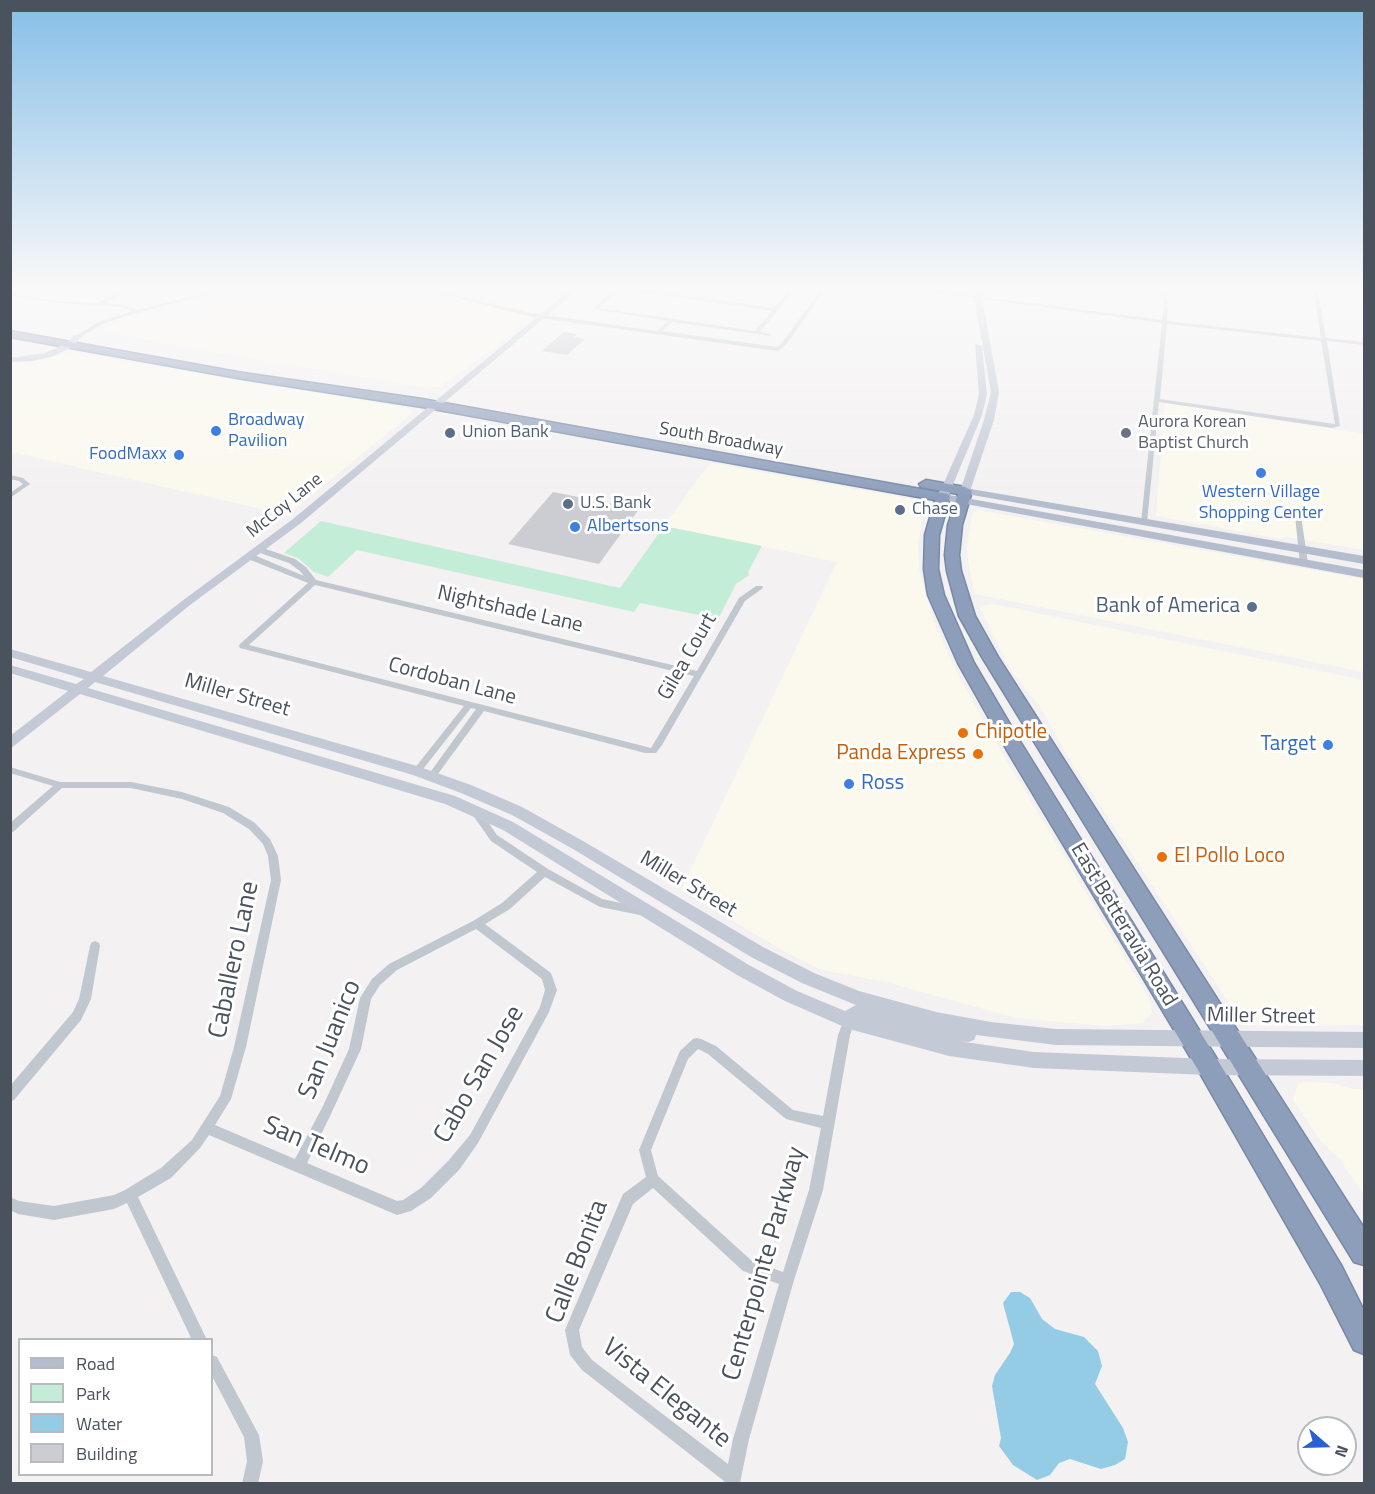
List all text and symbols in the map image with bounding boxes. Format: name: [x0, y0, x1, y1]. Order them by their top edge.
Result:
place label: Broadway Pavilion: [228, 410, 304, 452]
place label: Aurora Korean Baptist Church: [1138, 412, 1249, 454]
street label: South Broadway: [657, 418, 785, 462]
place label: Union Bank: [462, 422, 549, 444]
marker: Broadway Pavilion: [209, 424, 223, 438]
marker: Union Bank: [443, 426, 457, 440]
marker: Aurora Korean Baptist Church: [1119, 426, 1133, 440]
place label: FoodMaxx: [89, 444, 167, 466]
marker: FoodMaxx: [172, 448, 186, 462]
marker: Western Village Shopping Center: [1254, 466, 1268, 480]
street label: McCoy Lane: [243, 469, 327, 543]
place label: Western Village Shopping Center: [1199, 482, 1323, 524]
place label: U.S. Bank: [580, 493, 651, 515]
marker: U.S. Bank: [561, 497, 575, 511]
place label: Chase: [912, 499, 958, 521]
marker: Chase: [893, 503, 907, 517]
place label: Albertsons: [587, 516, 669, 538]
marker: Albertsons: [568, 520, 582, 534]
street label: Nightshade Lane: [435, 581, 585, 639]
place label: Bank of America: [1096, 594, 1240, 620]
marker: Bank of America: [1245, 600, 1259, 614]
street label: Gilea Court: [653, 609, 723, 705]
street label: Cordoban Lane: [385, 653, 519, 711]
street label: Miller Street: [181, 669, 293, 723]
place label: Chipotle: [975, 720, 1047, 746]
marker: Chipotle: [956, 726, 970, 740]
place label: Target: [1260, 732, 1316, 758]
marker: Target: [1321, 738, 1335, 752]
place label: Panda Express: [836, 741, 966, 767]
marker: Panda Express: [971, 747, 985, 761]
place label: Ross: [861, 771, 904, 797]
marker: Ross: [842, 777, 856, 791]
street label: East Betteravia Road: [1064, 839, 1182, 1011]
place label: El Pollo Loco: [1174, 844, 1285, 870]
street label: Miller Street: [635, 846, 741, 924]
marker: El Pollo Loco: [1155, 850, 1169, 864]
street label: Caballero Lane: [203, 879, 267, 1041]
street label: San Juanico: [293, 976, 369, 1104]
street label: Cabo San Jose: [428, 1001, 532, 1149]
street label: Miller Street: [1207, 1003, 1315, 1031]
street label: San Telmo: [258, 1111, 374, 1183]
street label: Centerpointe Parkway: [717, 1143, 813, 1385]
street label: Calle Bonita: [540, 1196, 616, 1328]
street label: Vista Elegante: [595, 1333, 737, 1455]
legend: [18, 1338, 213, 1476]
text: Road: [76, 1350, 115, 1377]
text: Park: [76, 1380, 110, 1407]
text: Water: [76, 1410, 122, 1437]
north arrow: [1297, 1416, 1357, 1476]
text: Building: [76, 1440, 137, 1467]
text: N: [1329, 1442, 1355, 1461]

